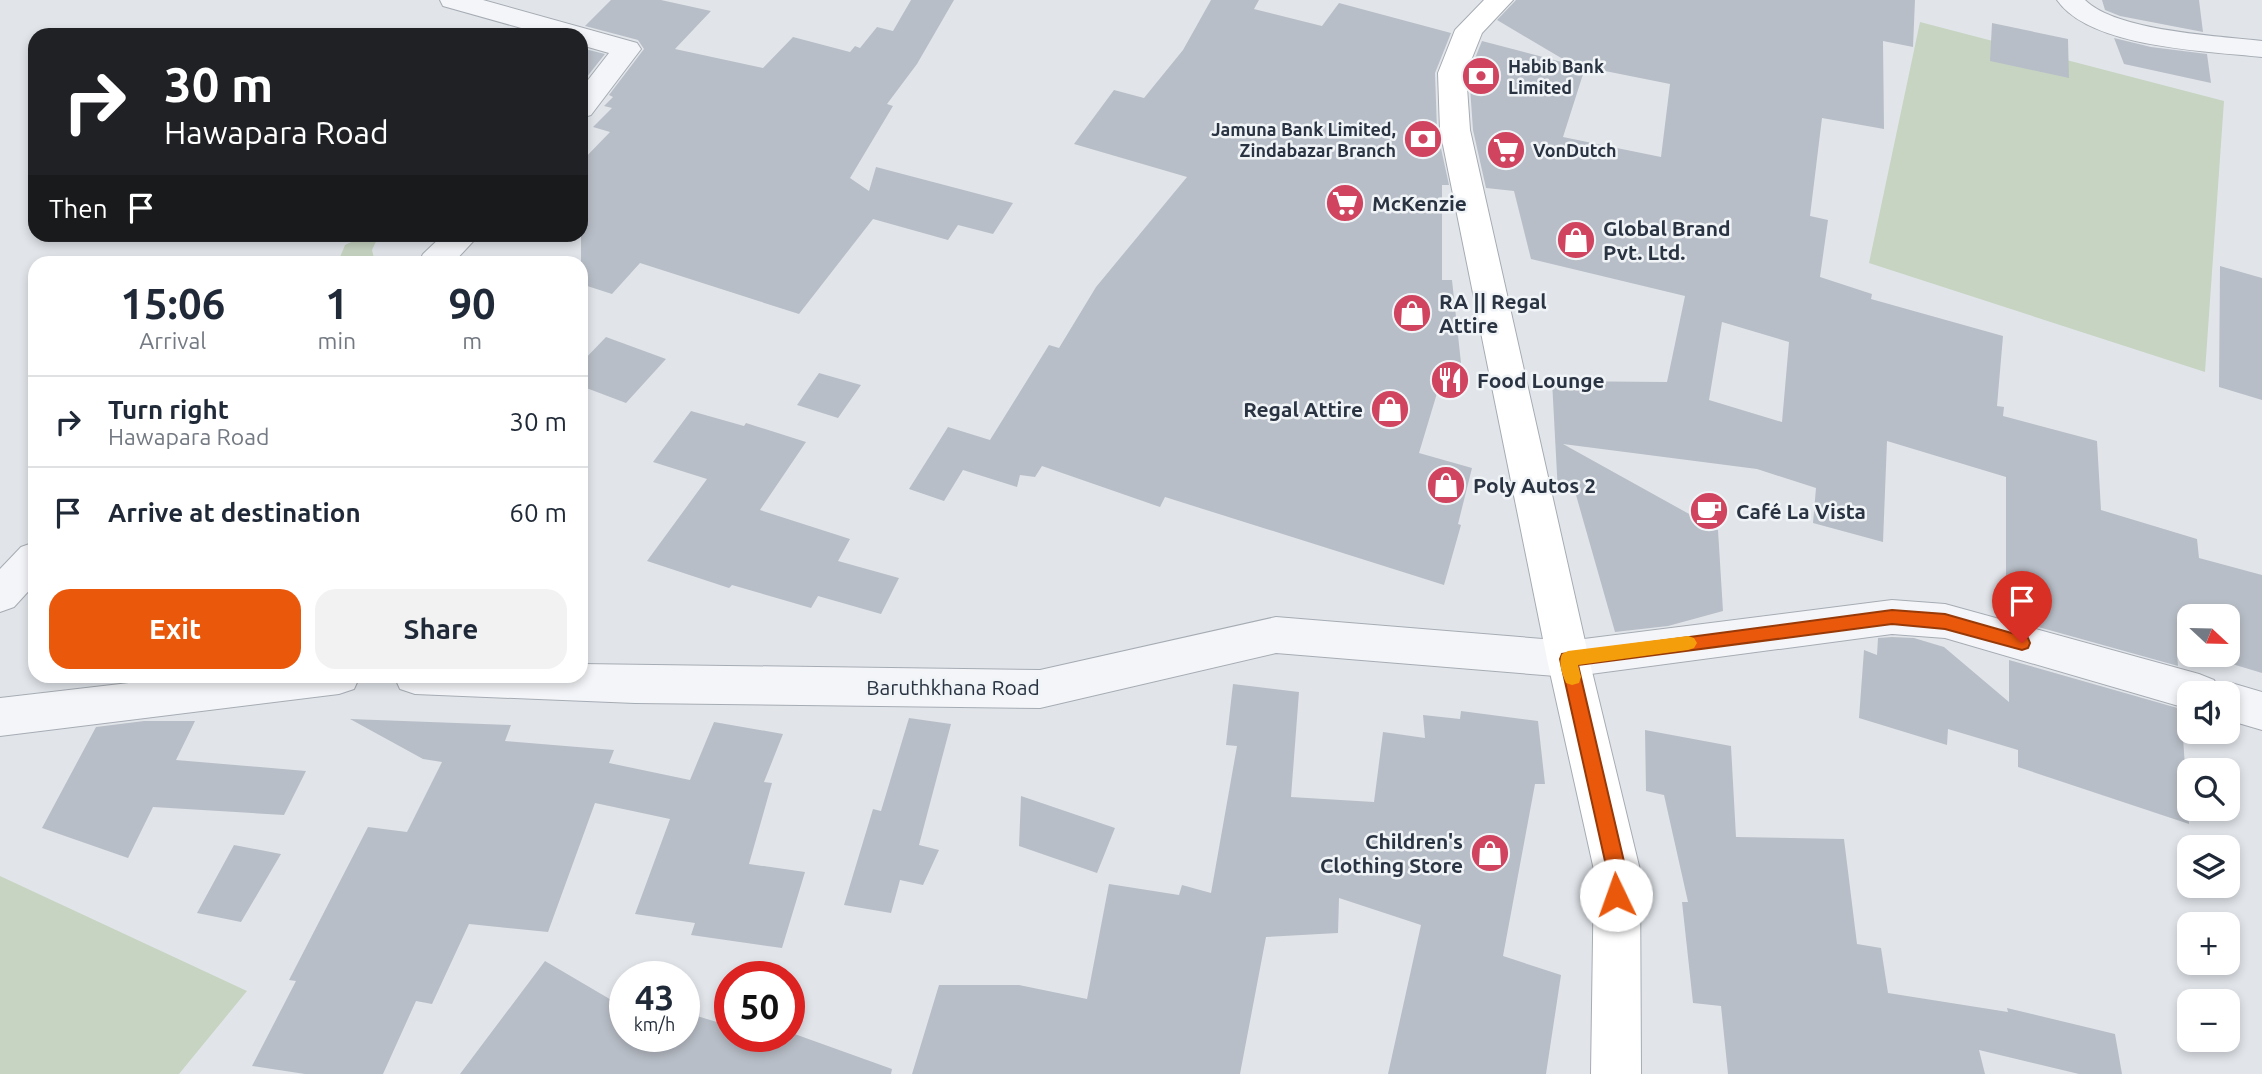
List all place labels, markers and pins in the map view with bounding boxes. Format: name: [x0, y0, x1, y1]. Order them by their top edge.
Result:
bank icon: Habib Bank Limited: [1460, 55, 1502, 97]
place label: Habib Bank Limited: [1508, 56, 1604, 97]
bank icon: Jamuna Bank Limited, Zindabazar Branch: [1402, 118, 1444, 160]
place label: Jamuna Bank Limited, Zindabazar Branch: [1211, 119, 1396, 160]
supermarket icon: VonDutch: [1485, 129, 1527, 171]
place label: VonDutch: [1533, 140, 1617, 160]
supermarket icon: McKenzie: [1324, 182, 1366, 224]
place label: McKenzie: [1372, 191, 1467, 215]
place label: Global Brand Pvt. Ltd.: [1603, 216, 1731, 264]
shop icon: Global Brand Pvt. Ltd.: [1555, 219, 1597, 261]
place label: RA || Regal Attire: [1439, 289, 1547, 337]
shop icon: RA || Regal Attire: [1391, 292, 1433, 334]
restaurant icon: Food Lounge: [1429, 359, 1471, 401]
place label: Food Lounge: [1477, 368, 1605, 392]
shop icon: Regal Attire: [1369, 388, 1411, 430]
place label: Regal Attire: [1243, 397, 1363, 421]
shop icon: Poly Autos 2: [1425, 464, 1467, 506]
place label: Poly Autos 2: [1473, 473, 1596, 497]
cafe icon: Café La Vista: [1688, 490, 1730, 532]
place label: Café La Vista: [1736, 499, 1866, 523]
pin: [1992, 571, 2052, 643]
place label: Children's Clothing Store: [1320, 829, 1463, 877]
shop icon: Children's Clothing Store: [1469, 832, 1511, 874]

